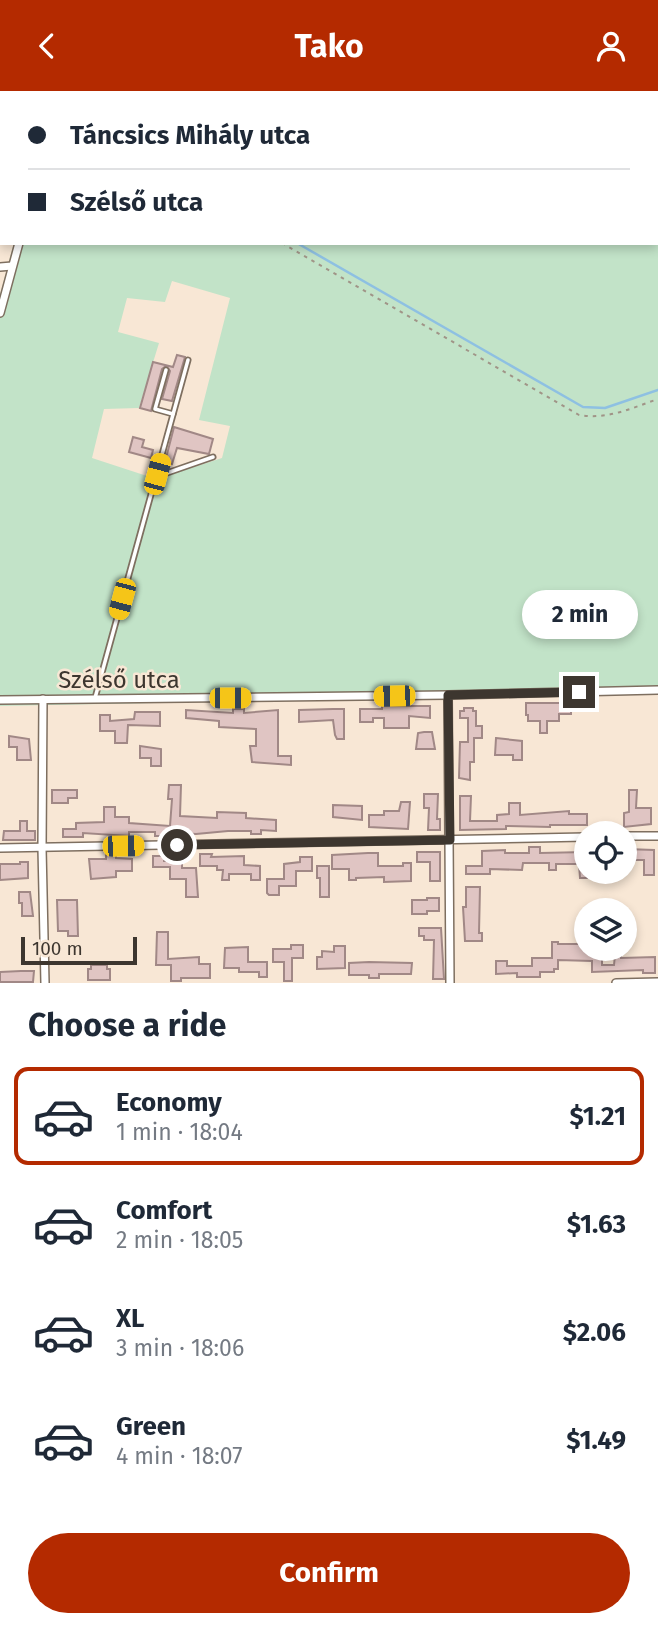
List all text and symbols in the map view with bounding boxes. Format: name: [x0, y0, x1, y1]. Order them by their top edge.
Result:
icon: back: [28, 27, 66, 65]
text: Tako: [294, 27, 364, 65]
icon: person: [592, 27, 630, 65]
text: Táncsics Mihály utca: [70, 120, 310, 151]
text: Szélső utca: [70, 187, 203, 218]
car: [142, 451, 173, 497]
car: [107, 576, 138, 622]
callout: 2 min: [521, 591, 637, 639]
text: 2 min: [552, 600, 608, 628]
street label: Szélső utca: [58, 666, 180, 694]
route end: [563, 676, 595, 708]
car: [373, 685, 416, 707]
car: [210, 688, 252, 709]
map controls: [574, 821, 637, 961]
button: locate: [574, 821, 637, 884]
route start: [161, 829, 193, 861]
car: [102, 835, 145, 857]
button: layers: [574, 898, 637, 961]
scale bar: [21, 934, 136, 966]
text: 100 m: [32, 937, 83, 960]
text: Choose a ride: [28, 1006, 226, 1044]
icon: car: [32, 1085, 95, 1148]
text: Economy: [116, 1087, 222, 1118]
text: $1.21: [569, 1101, 626, 1132]
text: 1 min · 18:04: [116, 1118, 243, 1146]
icon: car: [32, 1193, 95, 1256]
text: Comfort: [116, 1195, 212, 1226]
text: $1.63: [567, 1209, 626, 1240]
text: 2 min · 18:05: [116, 1226, 243, 1254]
icon: car: [32, 1301, 95, 1364]
text: XL: [116, 1303, 144, 1334]
text: $2.06: [563, 1317, 626, 1348]
text: 3 min · 18:06: [116, 1334, 244, 1362]
icon: car: [32, 1409, 95, 1472]
text: Green: [116, 1411, 186, 1442]
text: $1.49: [566, 1425, 626, 1456]
text: 4 min · 18:07: [116, 1442, 242, 1470]
button: Confirm: [28, 1533, 630, 1613]

